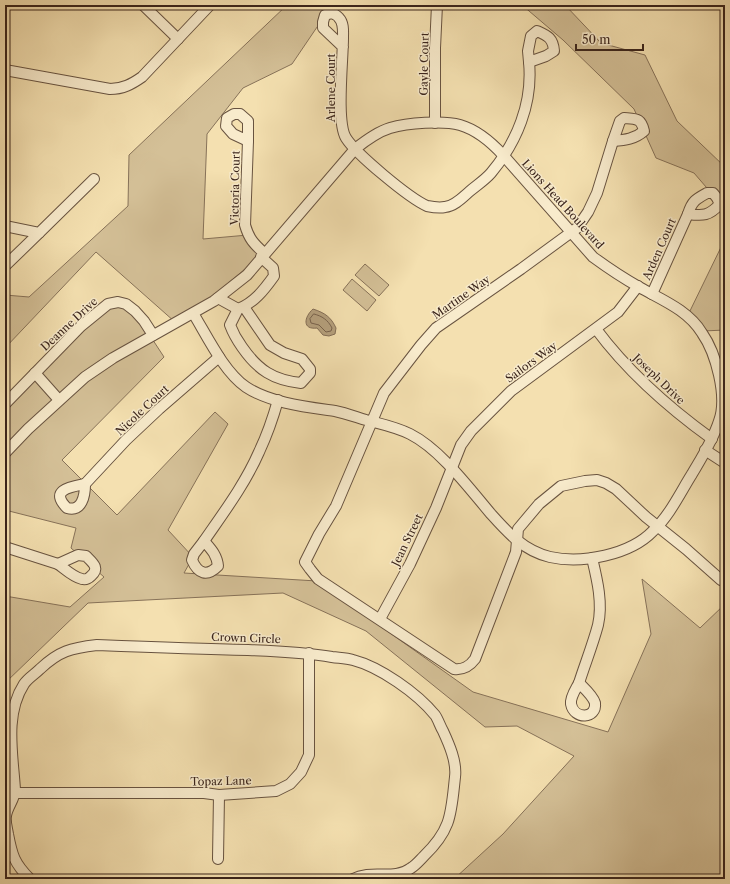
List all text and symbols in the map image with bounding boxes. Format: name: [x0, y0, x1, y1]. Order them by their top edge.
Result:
scale bar: [576, 26, 643, 52]
street label: Gayle Court: [416, 32, 432, 96]
text: 50 m: [582, 32, 611, 47]
street label: Arlene Court: [324, 54, 338, 123]
street label: Victoria Court: [227, 150, 243, 227]
street label: Lions Head Boulevard: [519, 156, 607, 252]
street label: Arden Court: [639, 216, 679, 283]
street label: Martine Way: [430, 272, 493, 322]
street label: Deanne Drive: [38, 294, 100, 354]
street label: Sailors Way: [502, 338, 560, 385]
street label: Joseph Drive: [629, 349, 688, 407]
street label: Nicole Court: [112, 382, 172, 438]
street label: Jean Street: [387, 511, 426, 570]
street label: Crown Circle: [211, 630, 281, 646]
street label: Topaz Lane: [190, 773, 252, 789]

